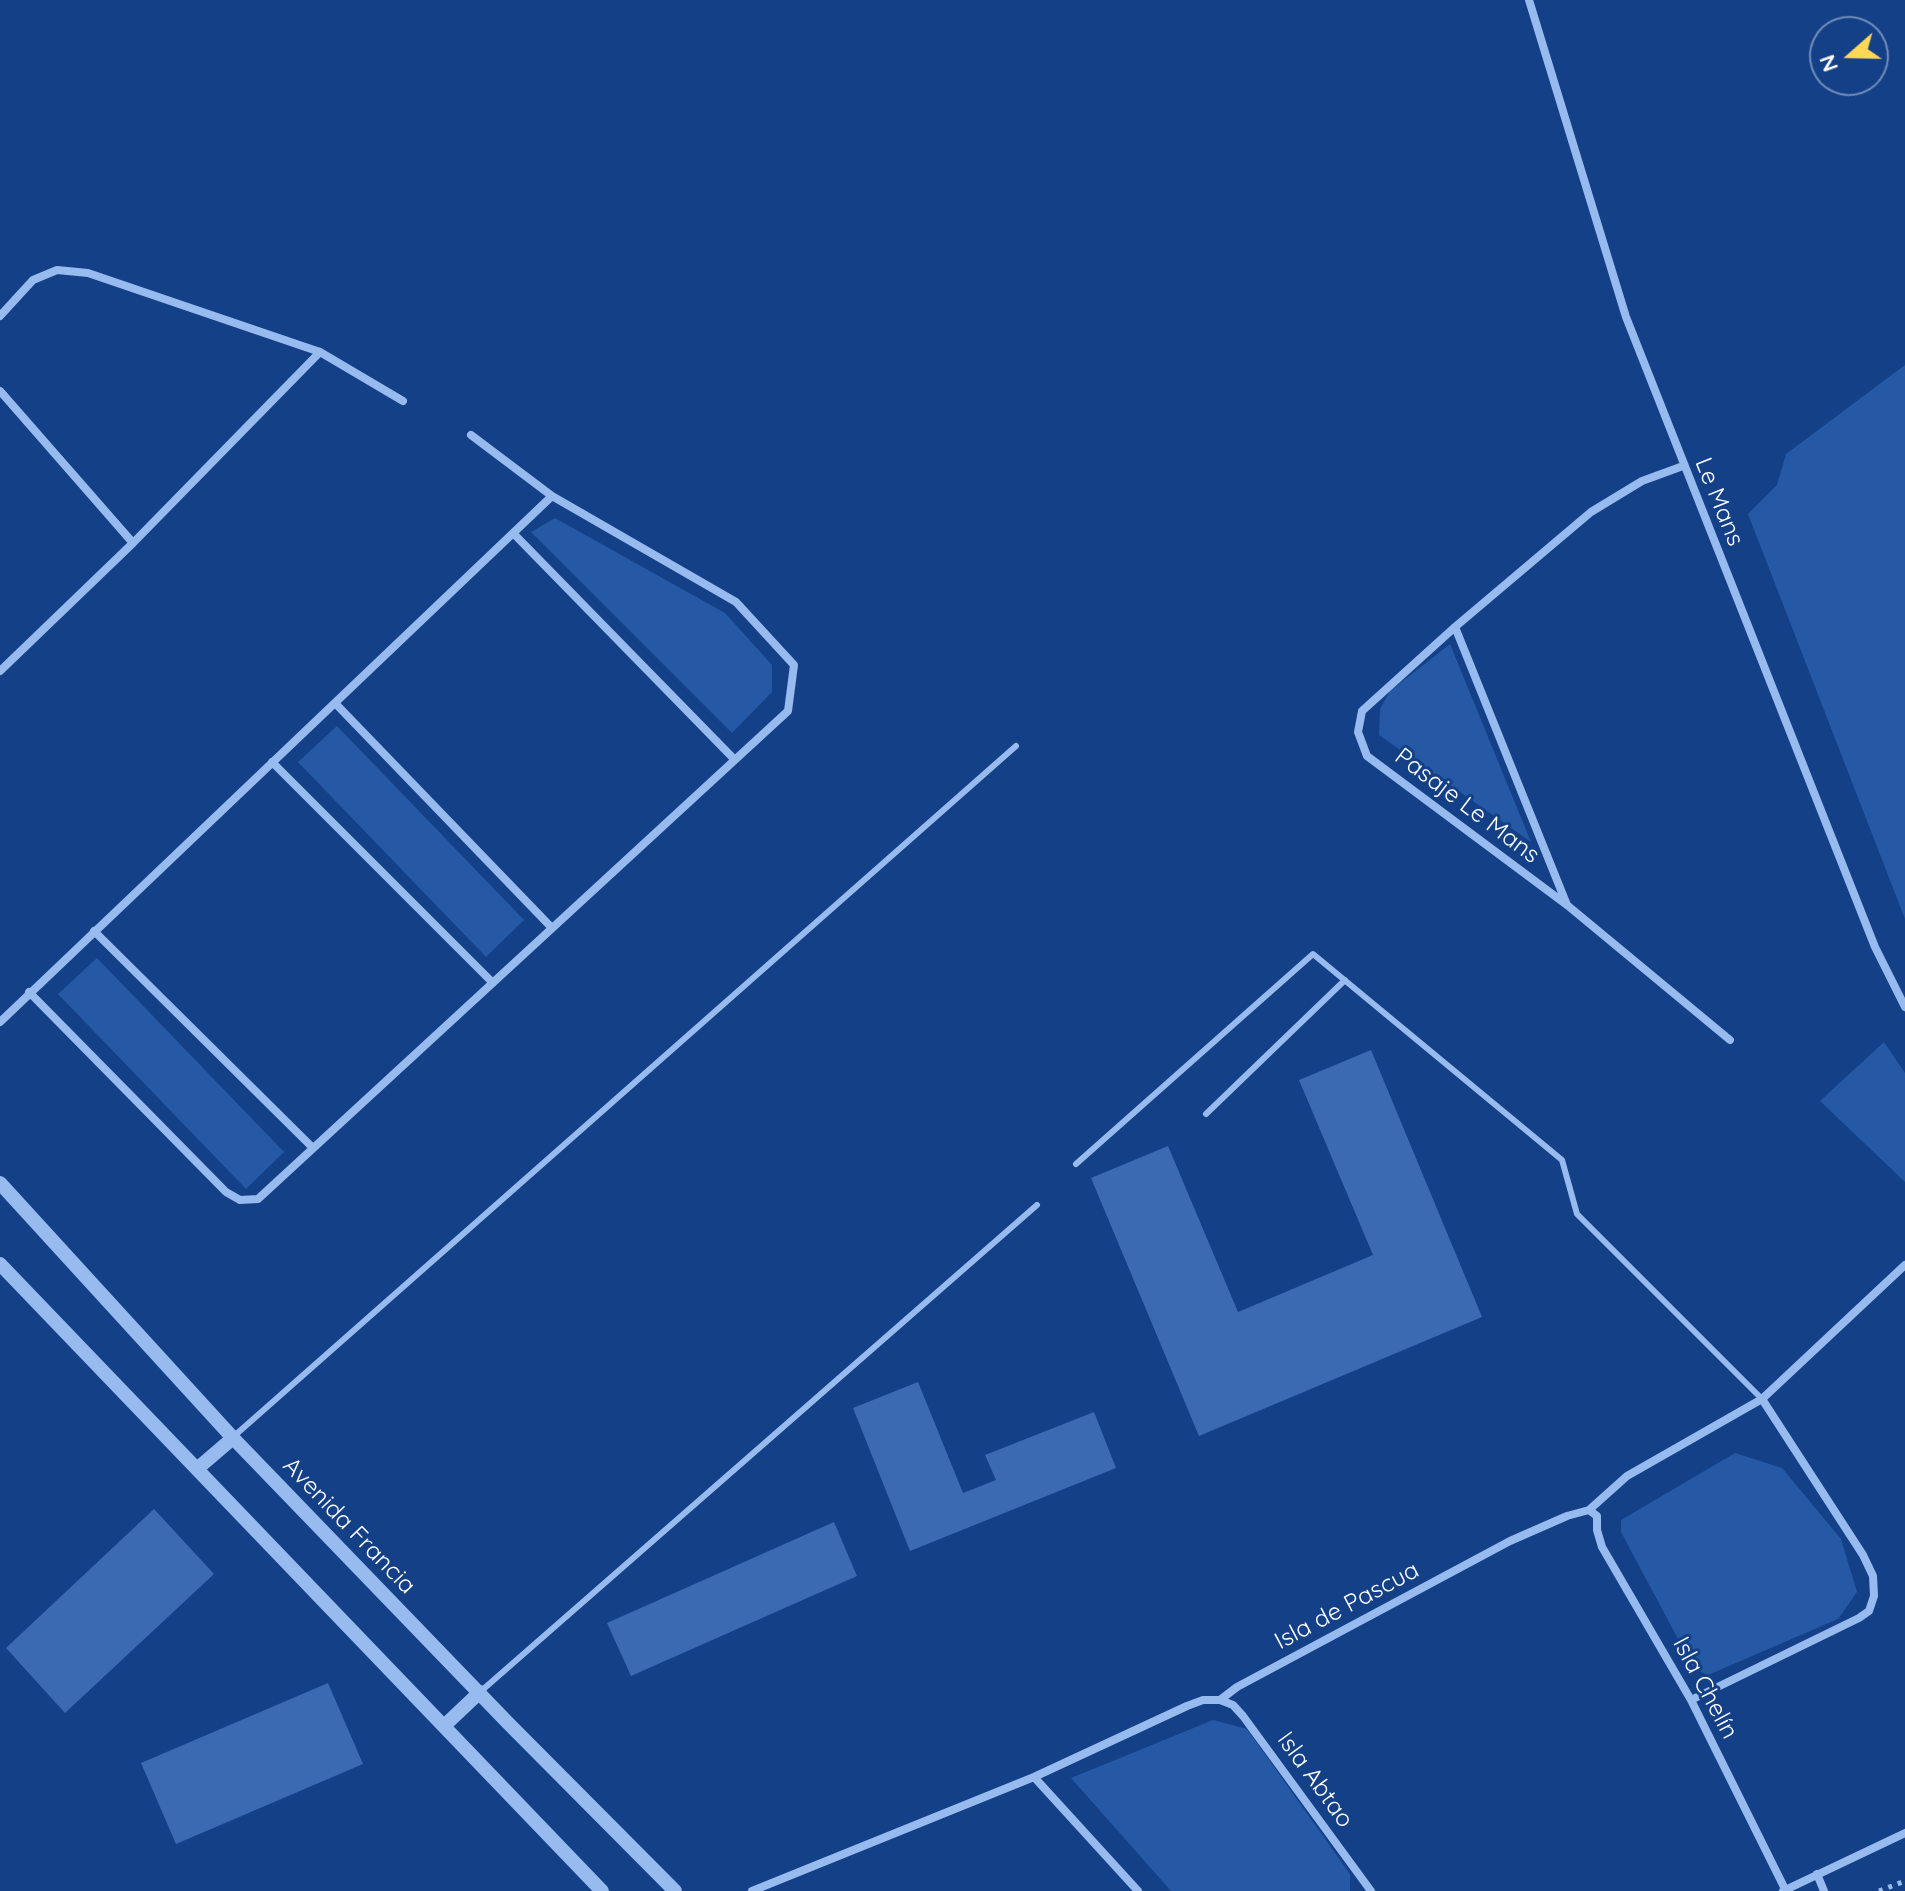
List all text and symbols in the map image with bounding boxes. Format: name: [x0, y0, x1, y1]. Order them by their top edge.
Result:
north arrow: [1809, 16, 1889, 96]
text: N: [1812, 51, 1844, 76]
street label: Le Mans: [1688, 454, 1750, 550]
street label: Pasaje Le Mans: [1389, 742, 1545, 870]
street label: Avenida Francia: [277, 1452, 421, 1600]
street label: Isla de Pascua: [1270, 1556, 1424, 1656]
street label: Isla Chelín: [1666, 1632, 1744, 1744]
street label: Isla Abtao: [1271, 1727, 1359, 1833]

